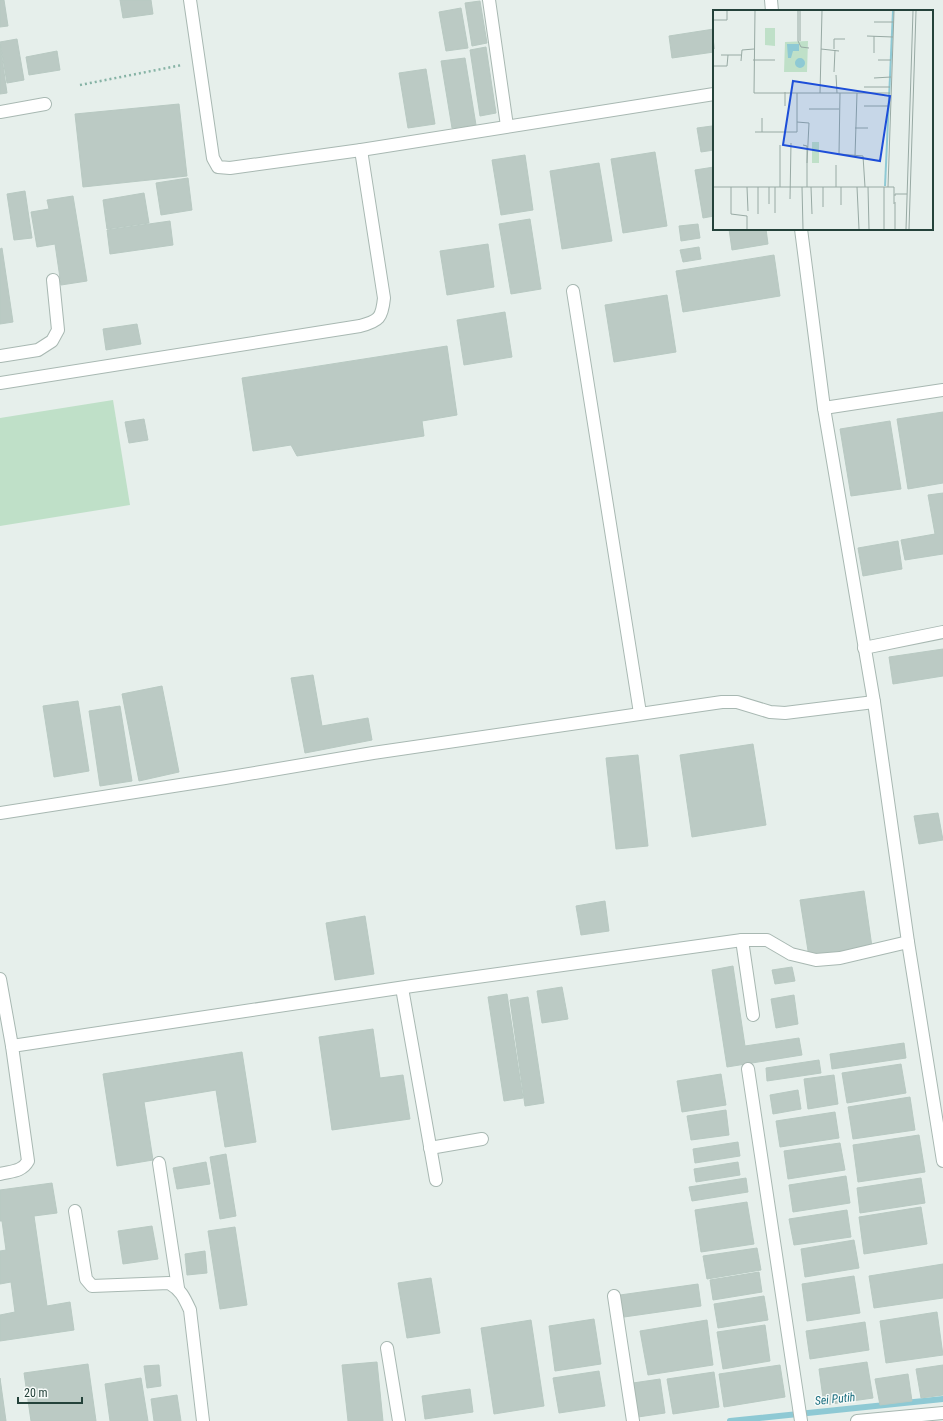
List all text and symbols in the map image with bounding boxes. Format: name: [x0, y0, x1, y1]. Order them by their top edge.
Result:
inset map: [713, 10, 933, 230]
scale bar: [18, 1379, 82, 1405]
text: 20 m: [24, 1386, 48, 1400]
water label: Sei Putih: [814, 1390, 856, 1408]

